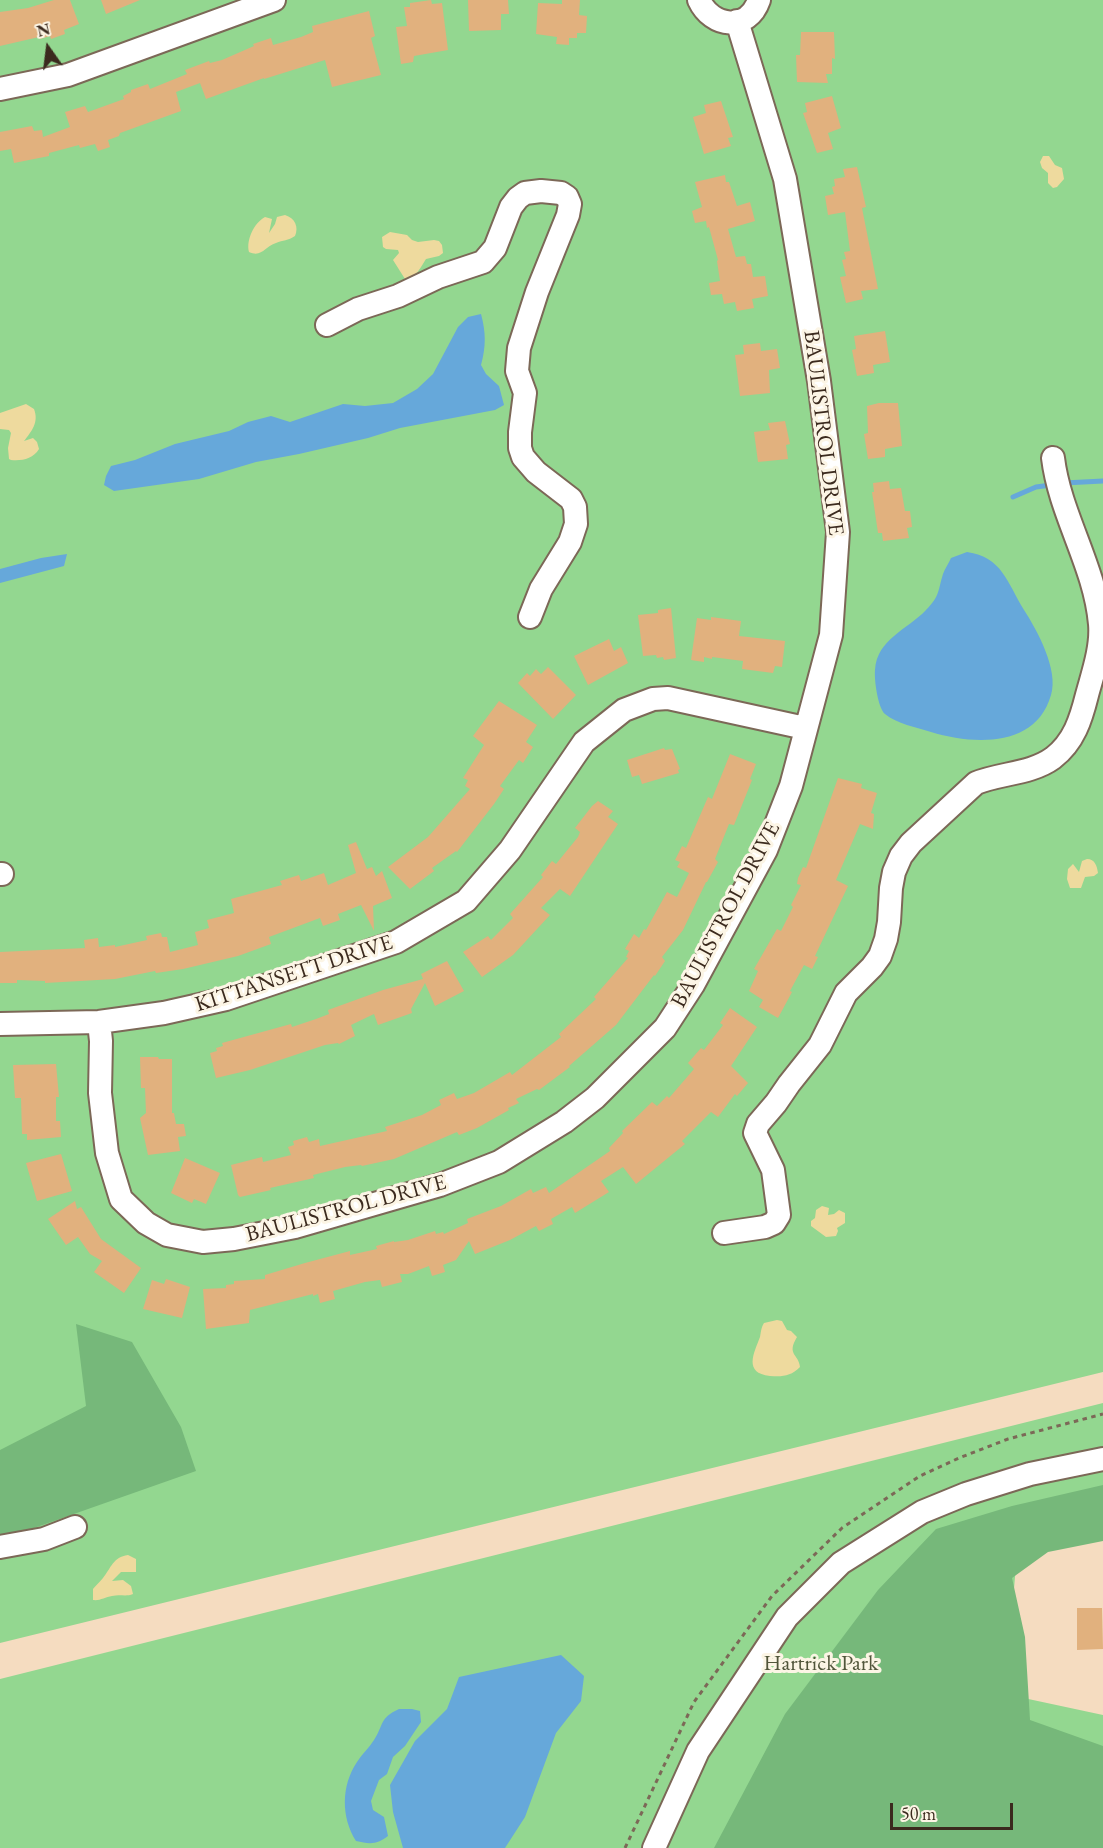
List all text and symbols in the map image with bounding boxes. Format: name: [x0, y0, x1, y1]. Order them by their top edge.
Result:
north arrow: [18, 18, 78, 78]
text: N: [35, 18, 52, 42]
street label: BAULISTROL DRIVE: [797, 329, 849, 537]
street label: BAULISTROL DRIVE: [666, 818, 786, 1012]
street label: KITTANSETT DRIVE: [192, 930, 396, 1018]
street label: BAULISTROL DRIVE: [243, 1170, 449, 1248]
park label: Hartrick Park: [764, 1651, 878, 1677]
scale bar: [893, 1791, 1016, 1829]
text: 50 m: [901, 1802, 936, 1825]

